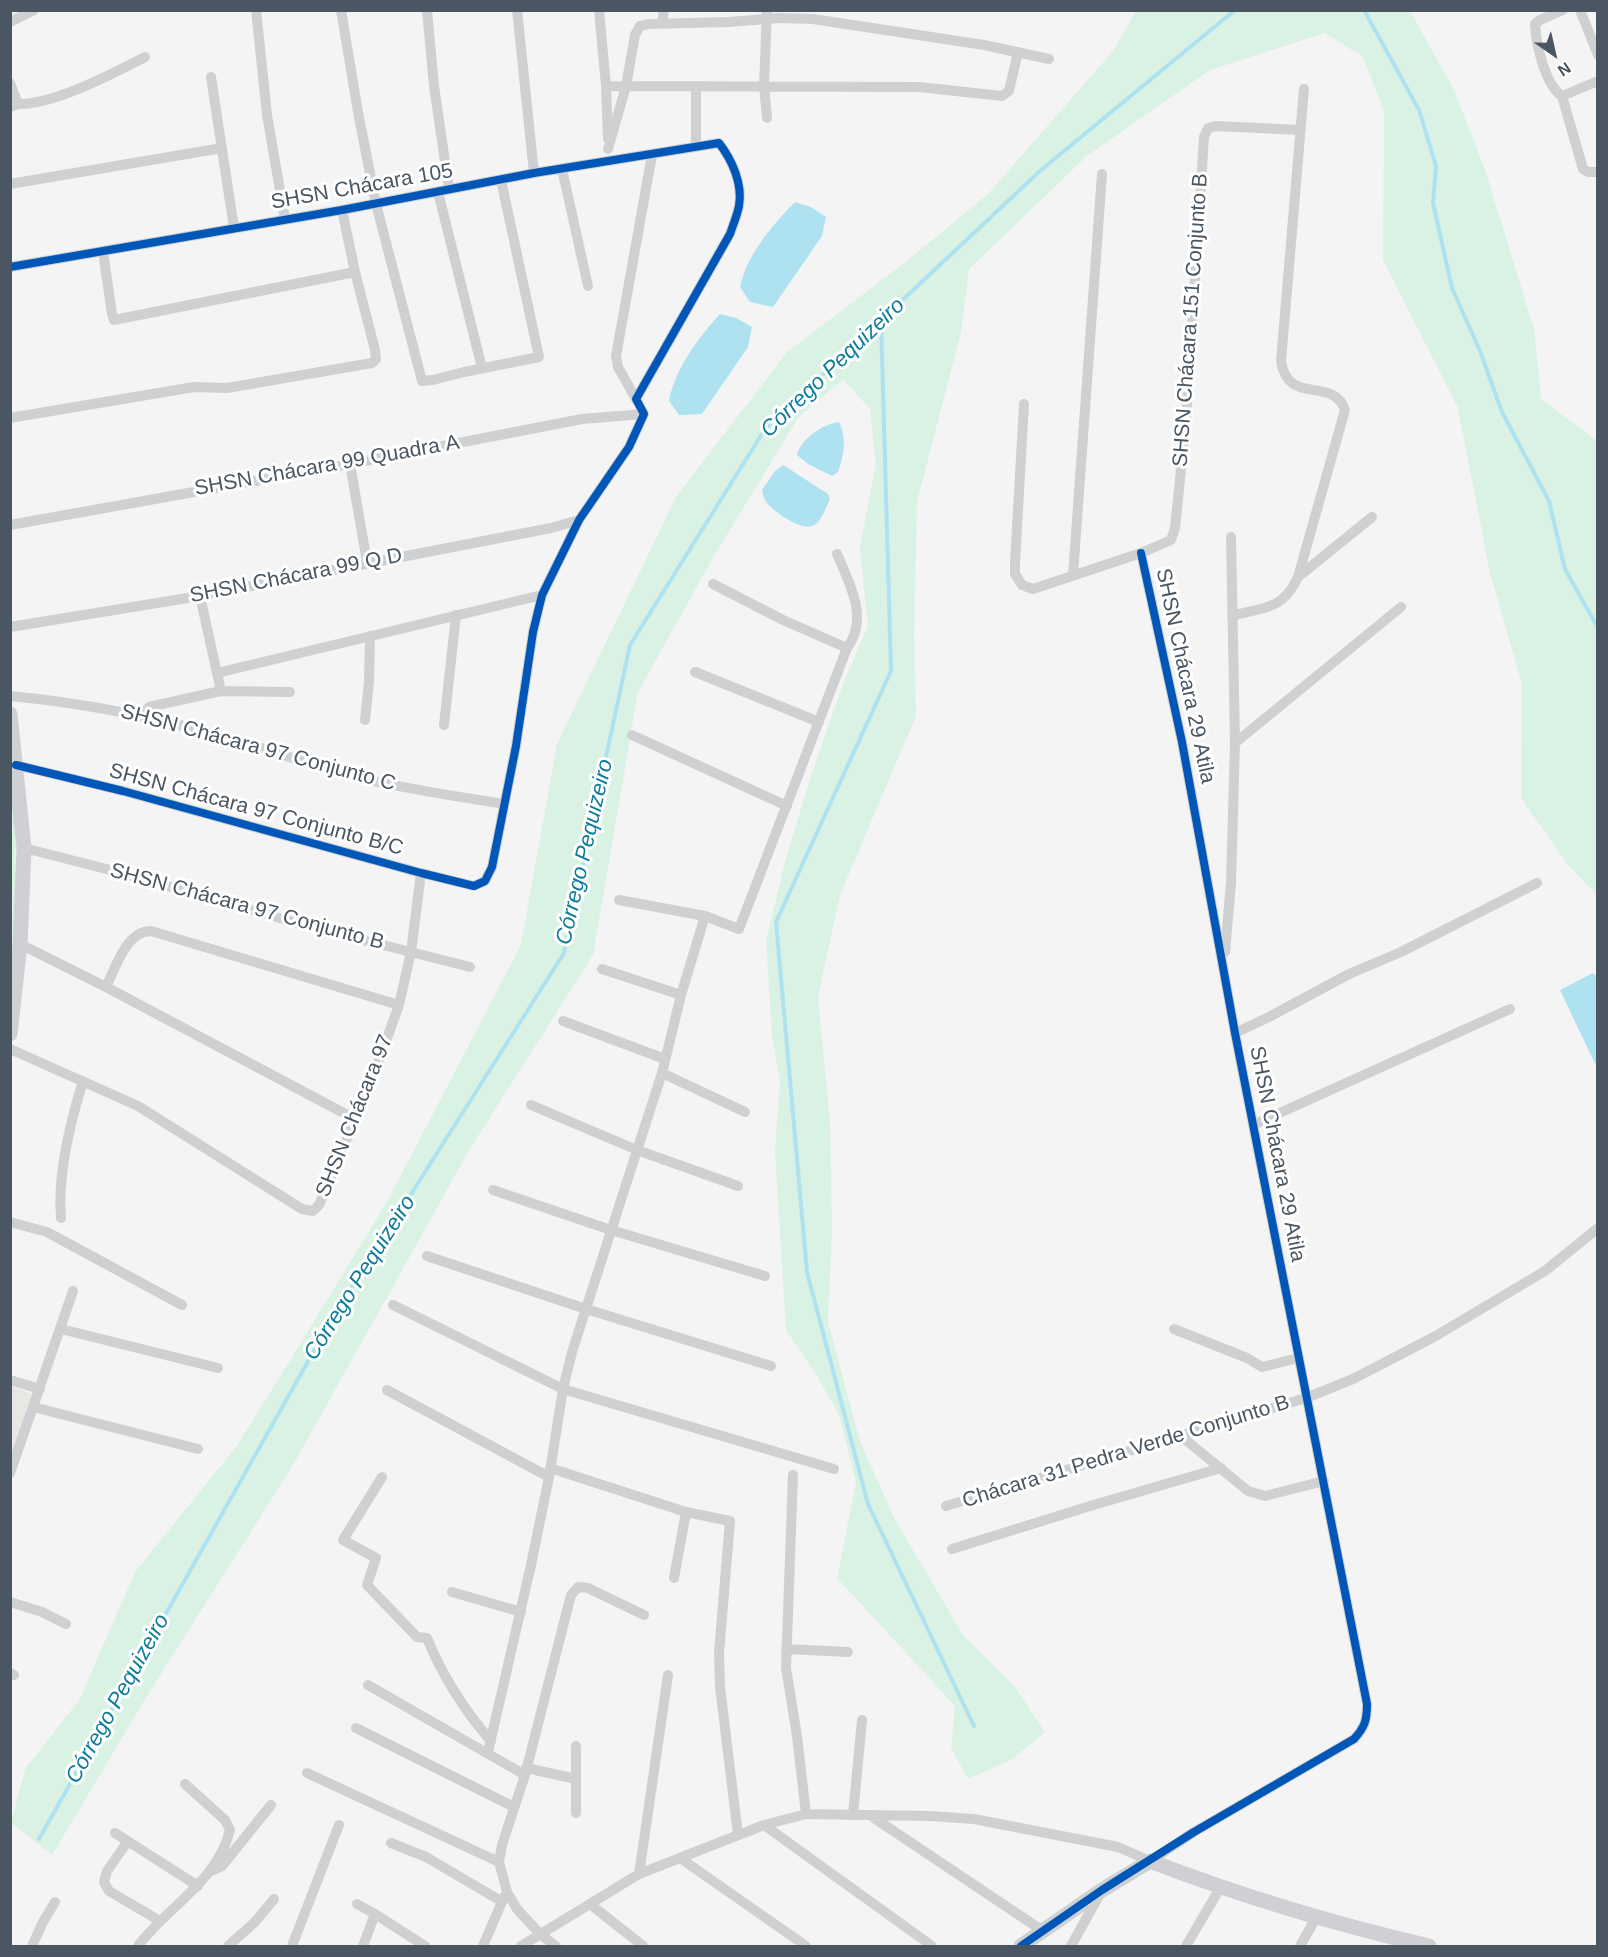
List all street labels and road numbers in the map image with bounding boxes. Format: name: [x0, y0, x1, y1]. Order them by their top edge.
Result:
street label: SHSN Chácara 105: [269, 159, 455, 215]
street label: SHSN Chácara 151 Conjunto B: [1168, 172, 1214, 468]
street label: SHSN Chácara 99 Quadra A: [193, 430, 461, 502]
street label: SHSN Chácara 99 Q D: [188, 543, 404, 609]
street label: SHSN Chácara 29 Atila: [1150, 566, 1220, 786]
street label: SHSN Chácara 97 Conjunto C: [118, 699, 398, 797]
street label: SHSN Chácara 97 Conjunto B/C: [106, 759, 406, 861]
street label: SHSN Chácara 97 Conjunto B: [107, 858, 387, 956]
street label: SHSN Chácara 97: [311, 1031, 399, 1201]
street label: SHSN Chácara 29 Atila: [1244, 1044, 1310, 1264]
street label: Chácara 31 Pedra Verde Conjunto B: [959, 1390, 1293, 1514]

